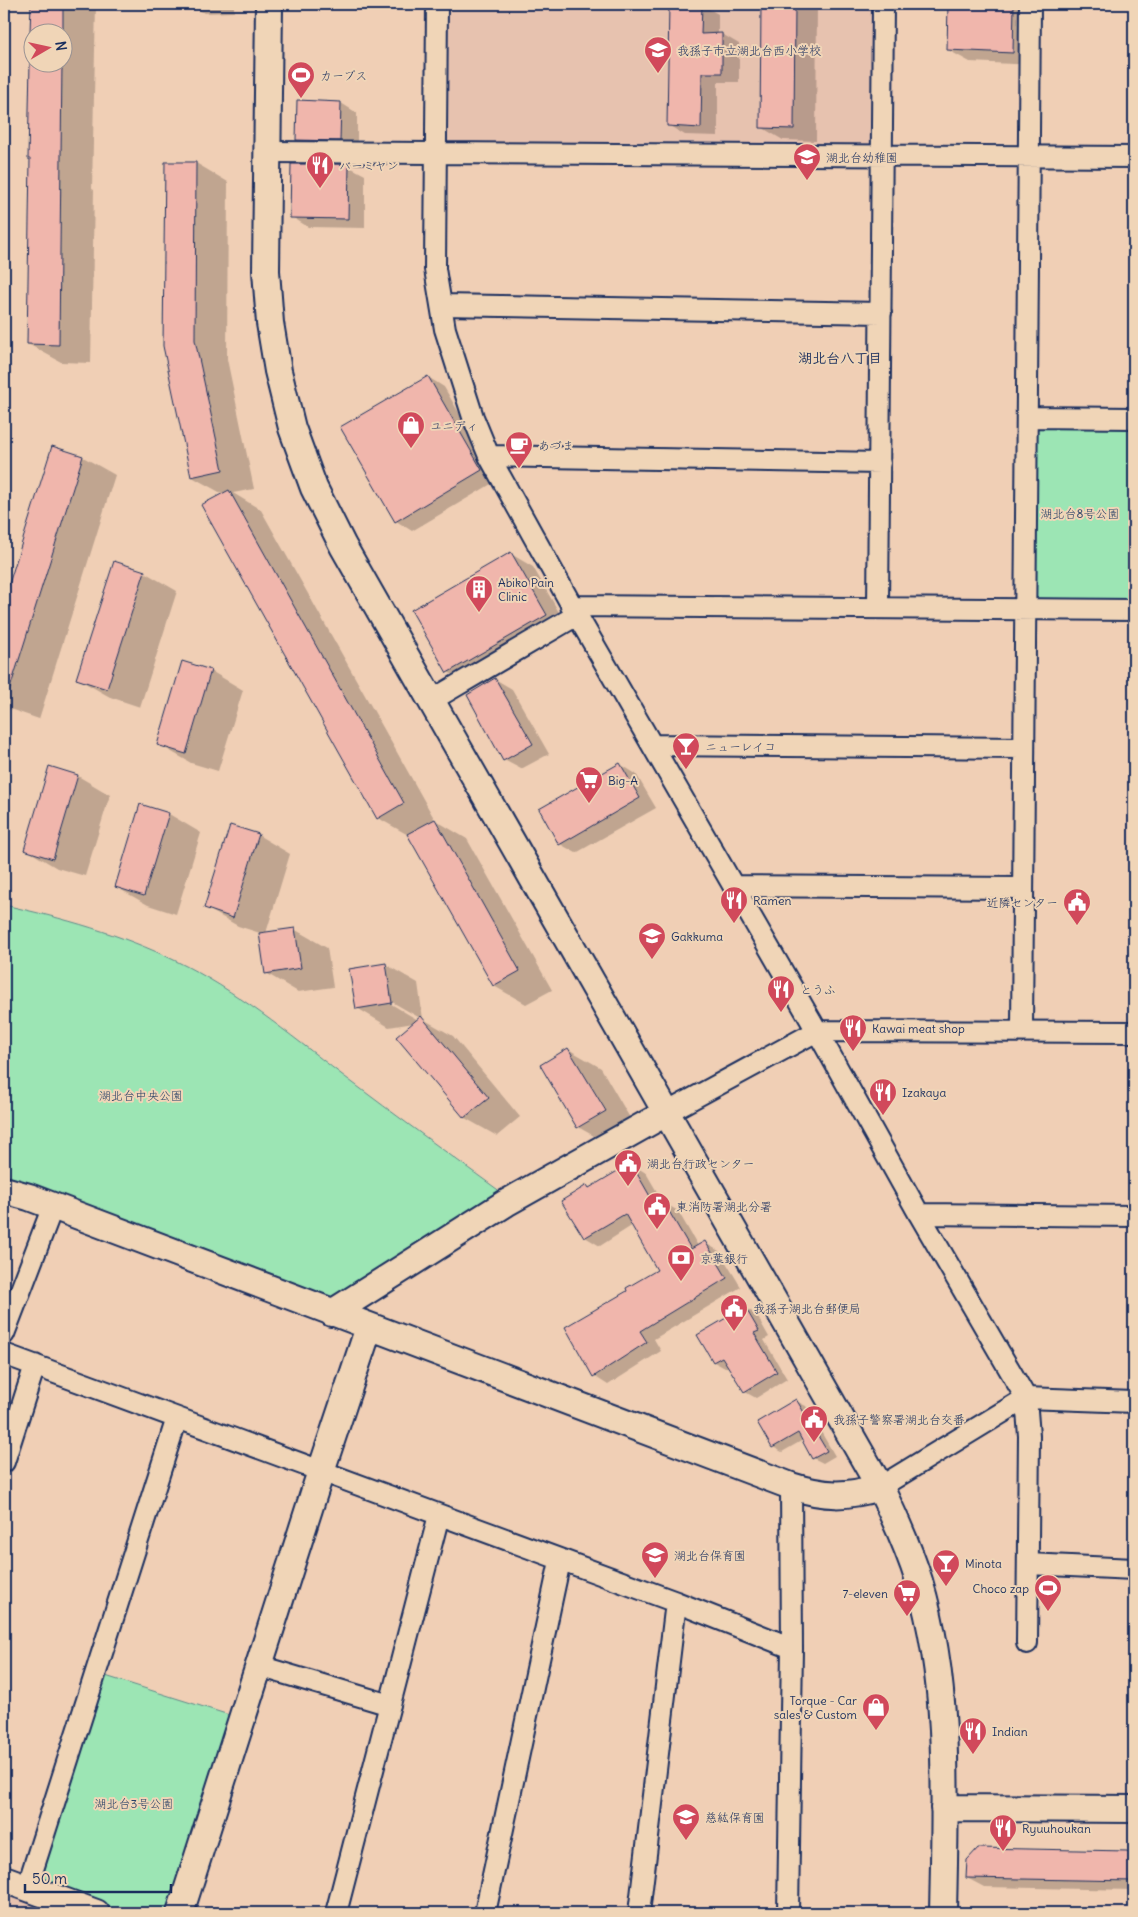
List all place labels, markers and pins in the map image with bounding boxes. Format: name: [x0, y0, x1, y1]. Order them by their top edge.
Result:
school or university icon: 我孫子市立湖北台西小学校: [643, 35, 673, 74]
place label: 我孫子市立湖北台西小学校: [677, 43, 821, 58]
sports icon: カーブス: [286, 60, 316, 99]
place label: カーブス: [320, 68, 367, 83]
school or university icon: 湖北台幼稚園: [792, 142, 822, 181]
restaurant icon: バーミヤン: [305, 150, 335, 189]
place label: 湖北台幼稚園: [826, 150, 898, 165]
place label: バーミヤン: [339, 158, 399, 173]
shop icon: ユニディ: [396, 410, 426, 449]
place label: ユニディ: [430, 418, 478, 433]
cafe icon: あづま: [504, 430, 534, 469]
place label: あづま: [538, 438, 574, 453]
building icon: Abiko Pain Clinic: [464, 574, 494, 613]
place label: Abiko Pain Clinic: [498, 575, 554, 604]
bar icon: ニューレイコ: [671, 731, 701, 770]
place label: ニューレイコ: [705, 739, 776, 754]
supermarket icon: Big-A: [574, 765, 604, 804]
place label: Big-A: [608, 773, 638, 788]
restaurant icon: Ramen: [719, 885, 749, 924]
public building icon: 近隣センター: [1062, 887, 1092, 926]
place label: Ramen: [753, 893, 791, 908]
place label: 近隣センター: [986, 895, 1058, 910]
school or university icon: Gakkuma: [637, 921, 667, 960]
place label: Gakkuma: [671, 929, 723, 944]
restaurant icon: とうふ: [766, 974, 796, 1013]
place label: とうふ: [800, 982, 836, 997]
restaurant icon: Kawai meat shop: [838, 1013, 868, 1052]
place label: Kawai meat shop: [872, 1021, 965, 1036]
restaurant icon: Izakaya: [868, 1077, 898, 1116]
place label: Izakaya: [902, 1085, 946, 1100]
public building icon: 湖北台行政センター: [613, 1148, 643, 1187]
place label: 湖北台行政センター: [647, 1156, 755, 1171]
public building icon: 東消防署湖北分署: [642, 1191, 672, 1230]
place label: 東消防署湖北分署: [676, 1199, 772, 1214]
bank icon: 京葉銀行: [666, 1243, 696, 1282]
place label: 京葉銀行: [700, 1251, 748, 1266]
public building icon: 我孫子湖北台郵便局: [719, 1293, 749, 1332]
place label: 我孫子湖北台郵便局: [753, 1301, 861, 1316]
public building icon: 我孫子警察署湖北台交番: [799, 1404, 829, 1443]
place label: 我孫子警察署湖北台交番: [833, 1412, 965, 1427]
school or university icon: 湖北台保育園: [640, 1540, 670, 1579]
place label: 湖北台保育園: [674, 1548, 746, 1563]
bar icon: Minota: [931, 1548, 961, 1587]
place label: Minota: [965, 1556, 1002, 1571]
sports icon: Choco zap: [1033, 1573, 1063, 1612]
supermarket icon: 7-eleven: [892, 1578, 922, 1617]
place label: Choco zap: [972, 1581, 1029, 1596]
place label: 7-eleven: [843, 1586, 888, 1601]
shop icon: Torque - Car sales & Custom: [861, 1692, 891, 1731]
place label: Torque - Car sales & Custom: [774, 1693, 857, 1722]
restaurant icon: Indian: [958, 1716, 988, 1755]
place label: Indian: [992, 1724, 1028, 1739]
school or university icon: 慈紘保育園: [671, 1802, 701, 1841]
place label: 慈紘保育園: [705, 1810, 765, 1825]
restaurant icon: Ryuuhoukan: [988, 1813, 1018, 1852]
place label: Ryuuhoukan: [1022, 1821, 1091, 1836]

